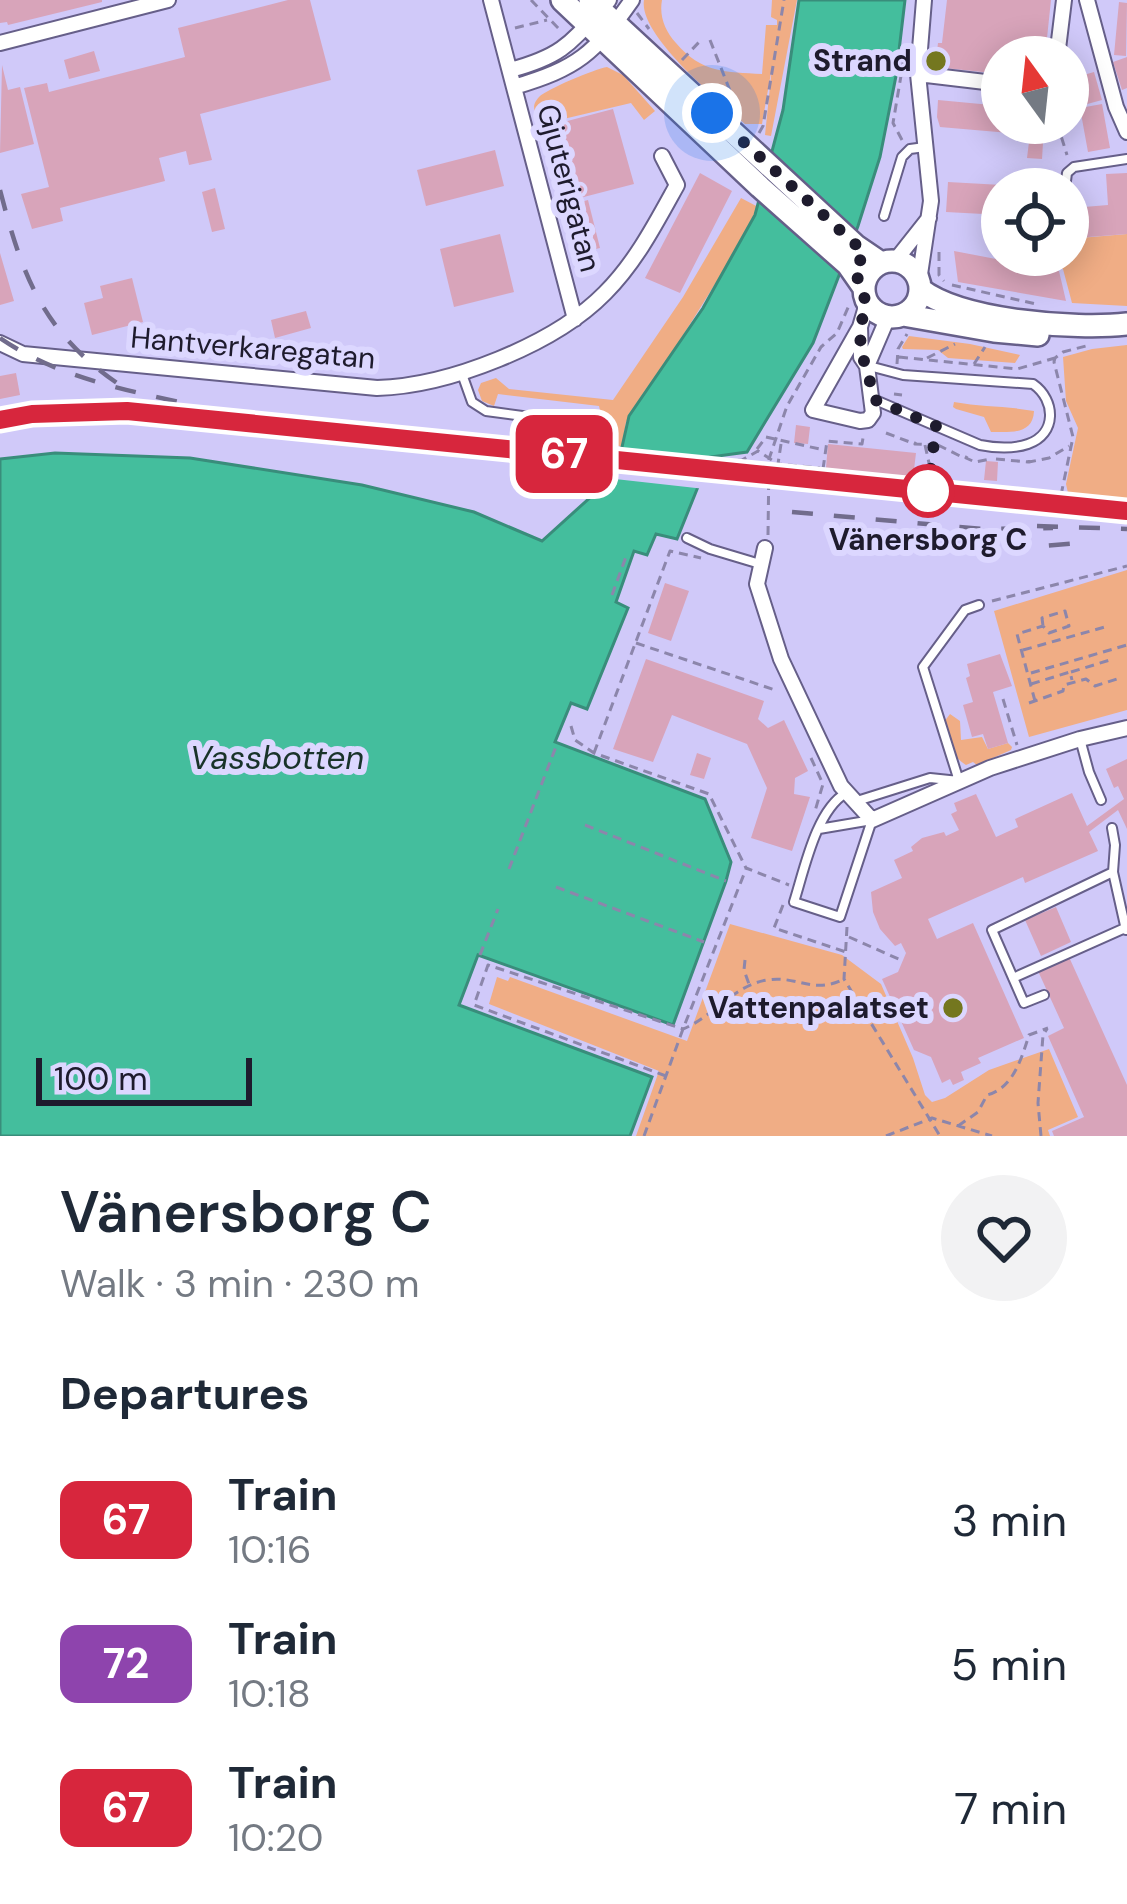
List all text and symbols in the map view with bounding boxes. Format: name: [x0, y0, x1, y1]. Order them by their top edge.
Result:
north arrow: [981, 36, 1089, 144]
map controls: [981, 36, 1089, 276]
place label: Strand: [813, 41, 912, 80]
marker: Strand: [923, 48, 949, 74]
your location: [682, 83, 742, 143]
street label: Gjuterigatan: [528, 100, 611, 276]
button: locate: [981, 168, 1089, 276]
street label: Hantverkaregatan: [129, 317, 377, 378]
line badge: 67: [510, 415, 618, 493]
text: 67: [540, 426, 588, 481]
marker: Vänersborg C: [903, 466, 953, 516]
place label: Vänersborg C: [829, 520, 1027, 559]
water label: Vassbotten: [190, 736, 364, 779]
place label: Vattenpalatset: [708, 988, 929, 1027]
marker: Vattenpalatset: [940, 995, 966, 1021]
scale bar: [36, 1052, 252, 1105]
text: 100 m: [54, 1057, 148, 1100]
text: Vänersborg C: [60, 1175, 432, 1250]
button: heart: [941, 1175, 1067, 1301]
text: Walk · 3 min · 230 m: [60, 1258, 420, 1309]
text: Departures: [60, 1364, 309, 1423]
text: Train: [228, 1465, 338, 1524]
text: 3 min: [952, 1491, 1067, 1550]
text: 67: [102, 1492, 150, 1547]
text: 10:16: [228, 1524, 311, 1575]
text: Train: [228, 1609, 338, 1668]
text: 5 min: [951, 1635, 1067, 1694]
text: 72: [103, 1636, 149, 1691]
text: 10:18: [228, 1668, 311, 1719]
text: Train: [228, 1753, 338, 1812]
text: 7 min: [954, 1779, 1067, 1838]
text: 67: [102, 1780, 150, 1835]
text: 10:20: [228, 1812, 323, 1863]

